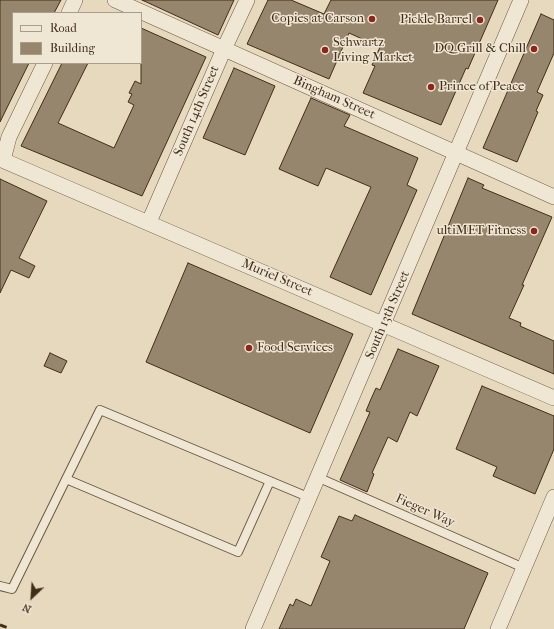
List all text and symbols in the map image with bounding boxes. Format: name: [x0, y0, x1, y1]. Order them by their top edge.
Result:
place label: Copies at Carson: [271, 11, 364, 27]
legend: [12, 12, 142, 64]
place label: Pickle Barrel: [400, 12, 472, 28]
marker: Copies at Carson: [367, 14, 377, 24]
marker: Pickle Barrel: [475, 15, 485, 25]
text: Road: [50, 21, 77, 35]
place label: Schwartz Living Market: [333, 35, 413, 66]
text: Building: [50, 41, 95, 55]
place label: DQ Grill & Chill: [434, 41, 526, 57]
marker: DQ Grill & Chill: [529, 44, 539, 54]
marker: Schwartz Living Market: [320, 45, 330, 55]
street label: South 14th Street: [171, 64, 223, 158]
street label: Bingham Street: [291, 73, 377, 123]
place label: Prince of Peace: [439, 79, 524, 95]
marker: Prince of Peace: [426, 82, 436, 92]
place label: ultiMET Fitness: [436, 223, 526, 239]
marker: ultiMET Fitness: [529, 226, 539, 236]
street label: Muriel Street: [239, 256, 315, 300]
street label: South 13th Street: [362, 269, 414, 361]
place label: Food Services: [257, 340, 333, 356]
marker: Food Services: [244, 343, 254, 353]
street label: Fieger Way: [393, 491, 457, 531]
north arrow: [12, 577, 52, 617]
text: N: [20, 601, 33, 616]

